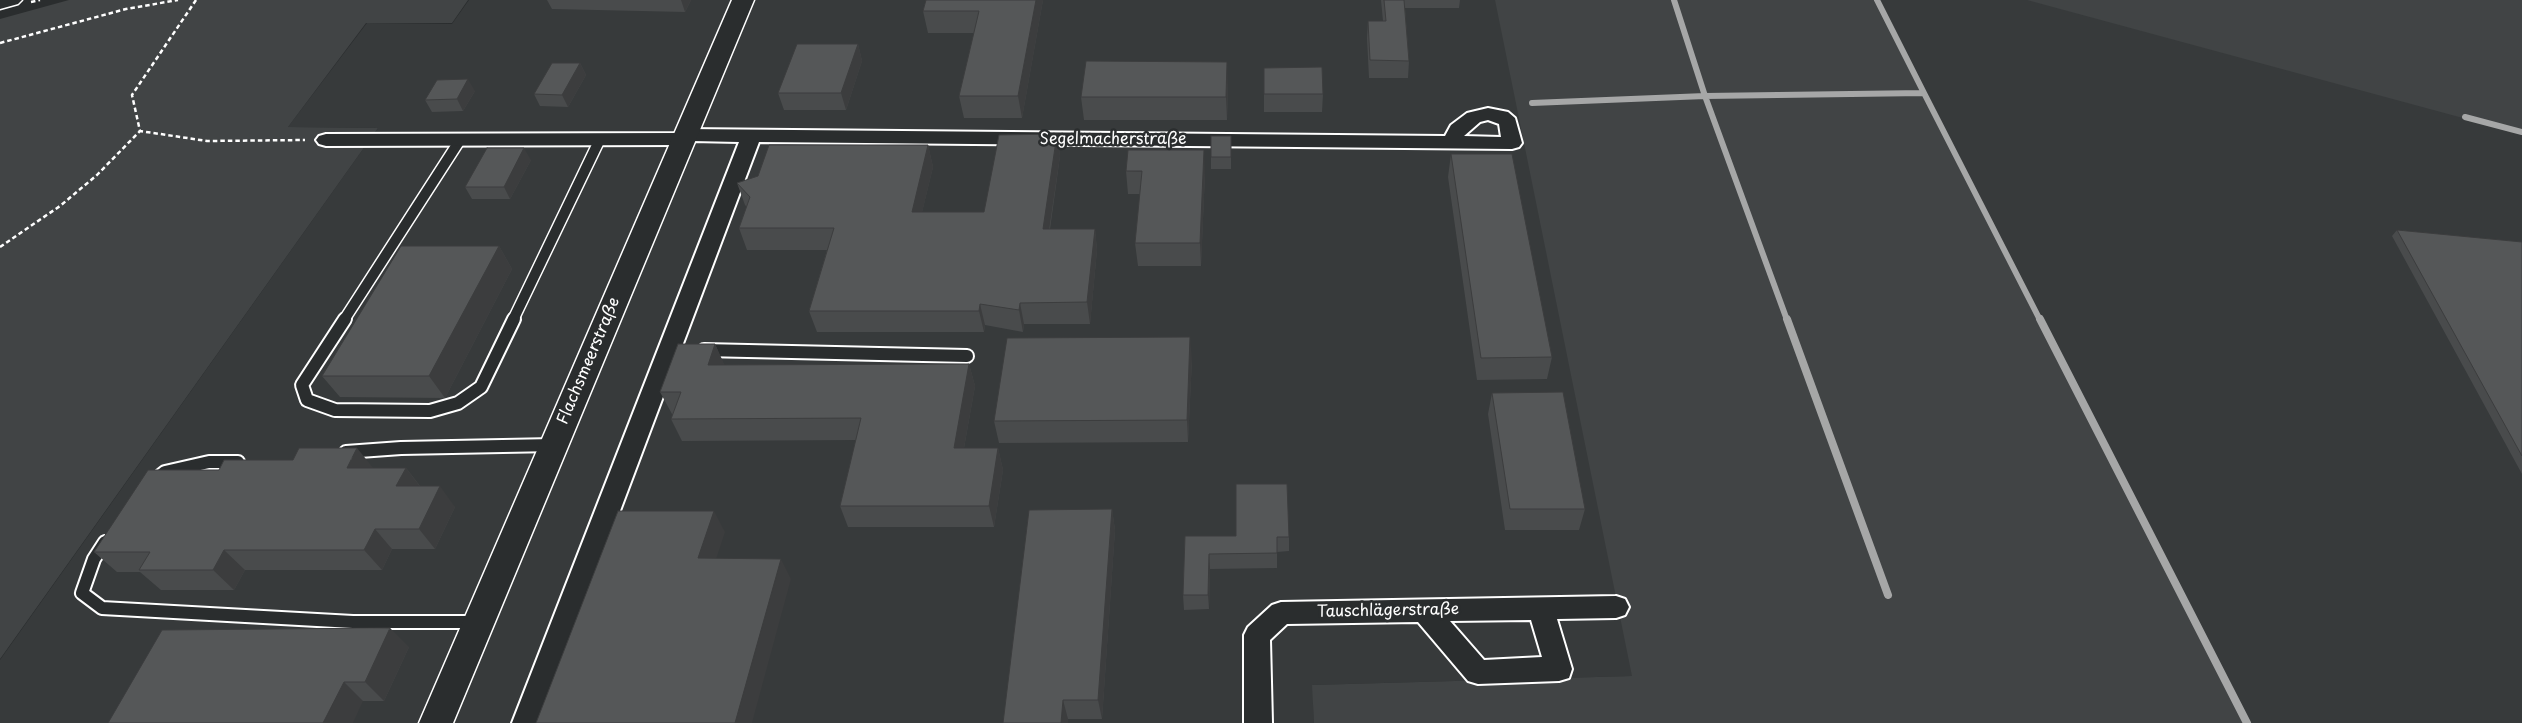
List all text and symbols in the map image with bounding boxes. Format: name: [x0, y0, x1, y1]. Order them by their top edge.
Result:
street label: Segelmacherstraße: [1040, 130, 1186, 150]
street label: Flachsmeerstraße: [554, 295, 624, 427]
street label: Tauschlägerstraße: [1317, 600, 1459, 622]

